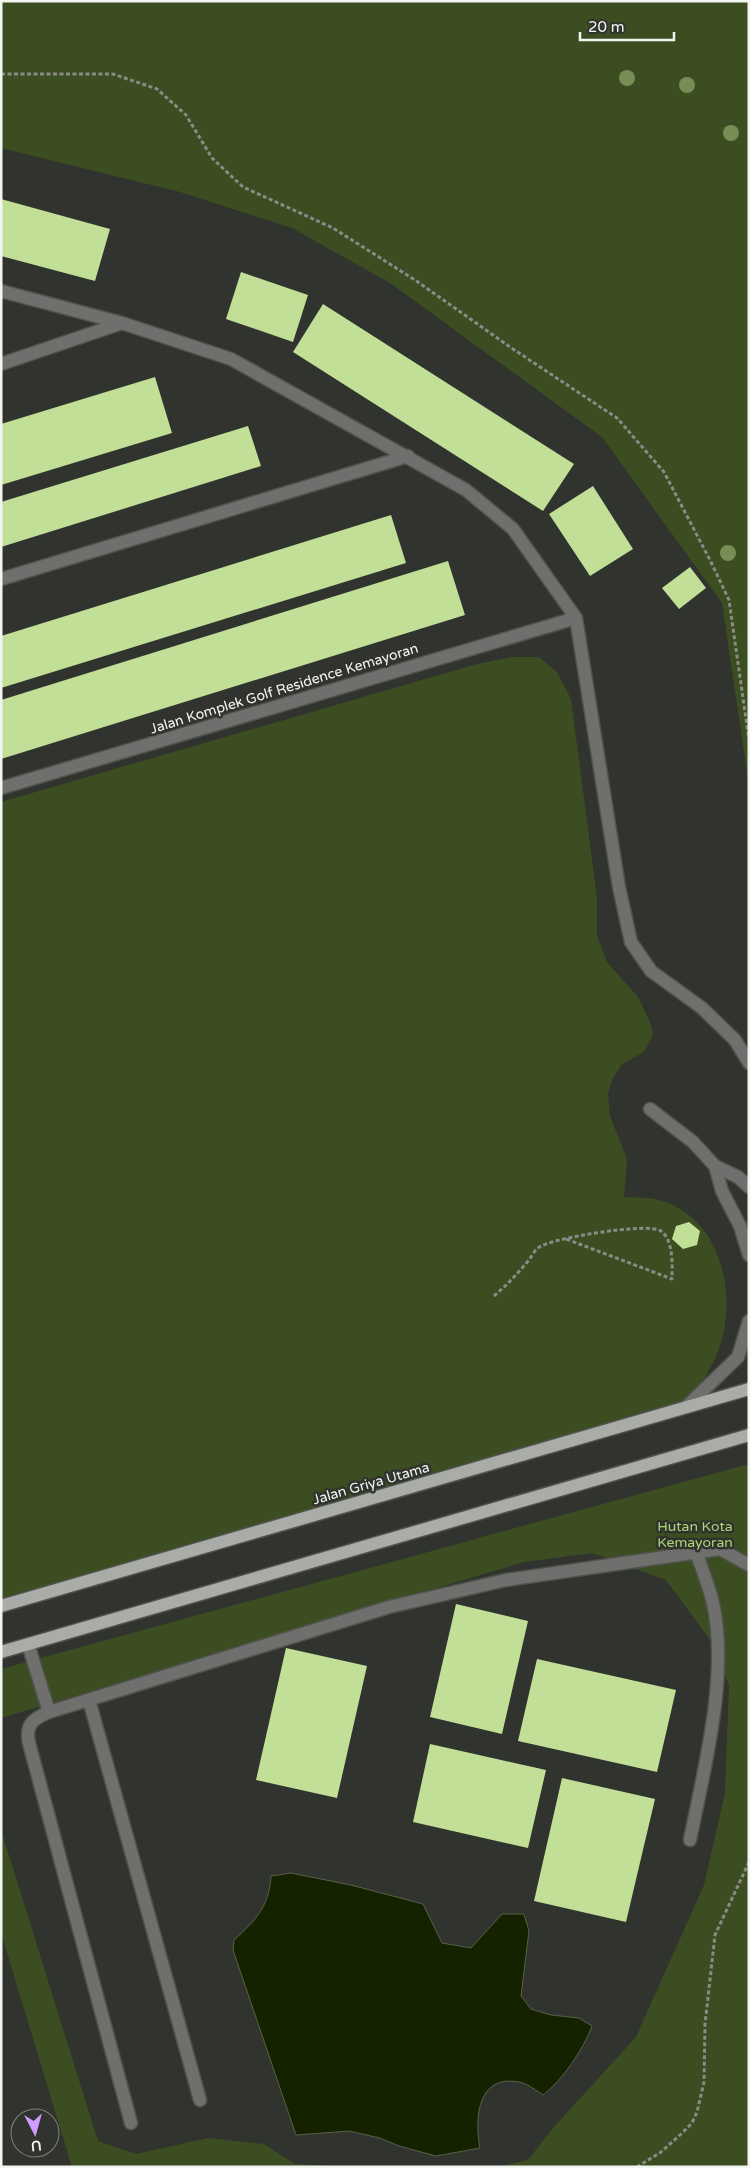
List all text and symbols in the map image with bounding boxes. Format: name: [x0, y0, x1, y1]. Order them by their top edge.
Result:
scale bar: [580, 10, 674, 42]
text: 20 m: [588, 18, 625, 36]
street label: Jalan Komplek Golf Residence Kemayoran: [148, 639, 420, 737]
street label: Jalan Griya Utama: [311, 1459, 432, 1508]
park label: Hutan Kota Kemayoran: [657, 1518, 733, 1551]
north arrow: [10, 2108, 60, 2158]
text: U: [30, 2136, 42, 2154]

